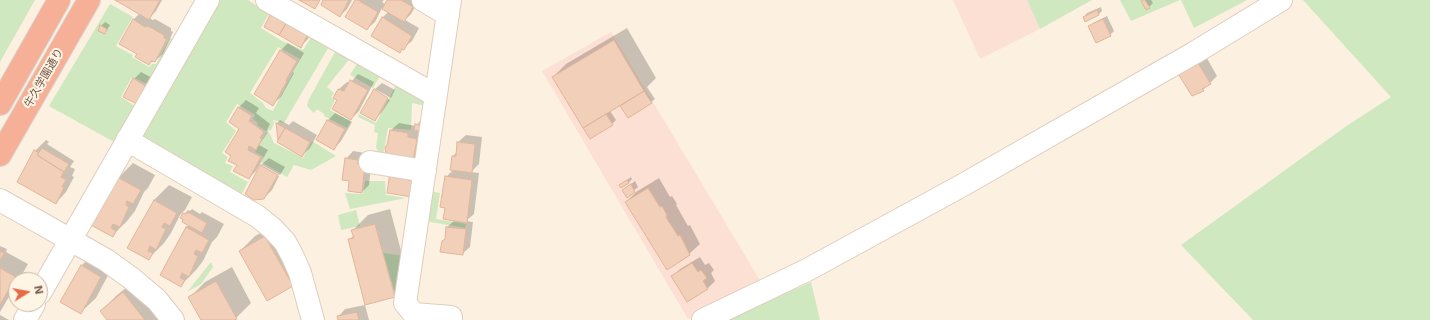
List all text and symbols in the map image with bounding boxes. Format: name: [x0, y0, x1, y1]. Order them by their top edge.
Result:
street label: 牛久学園通り: [22, 46, 66, 110]
north arrow: [8, 272, 48, 312]
text: N: [31, 284, 46, 295]

